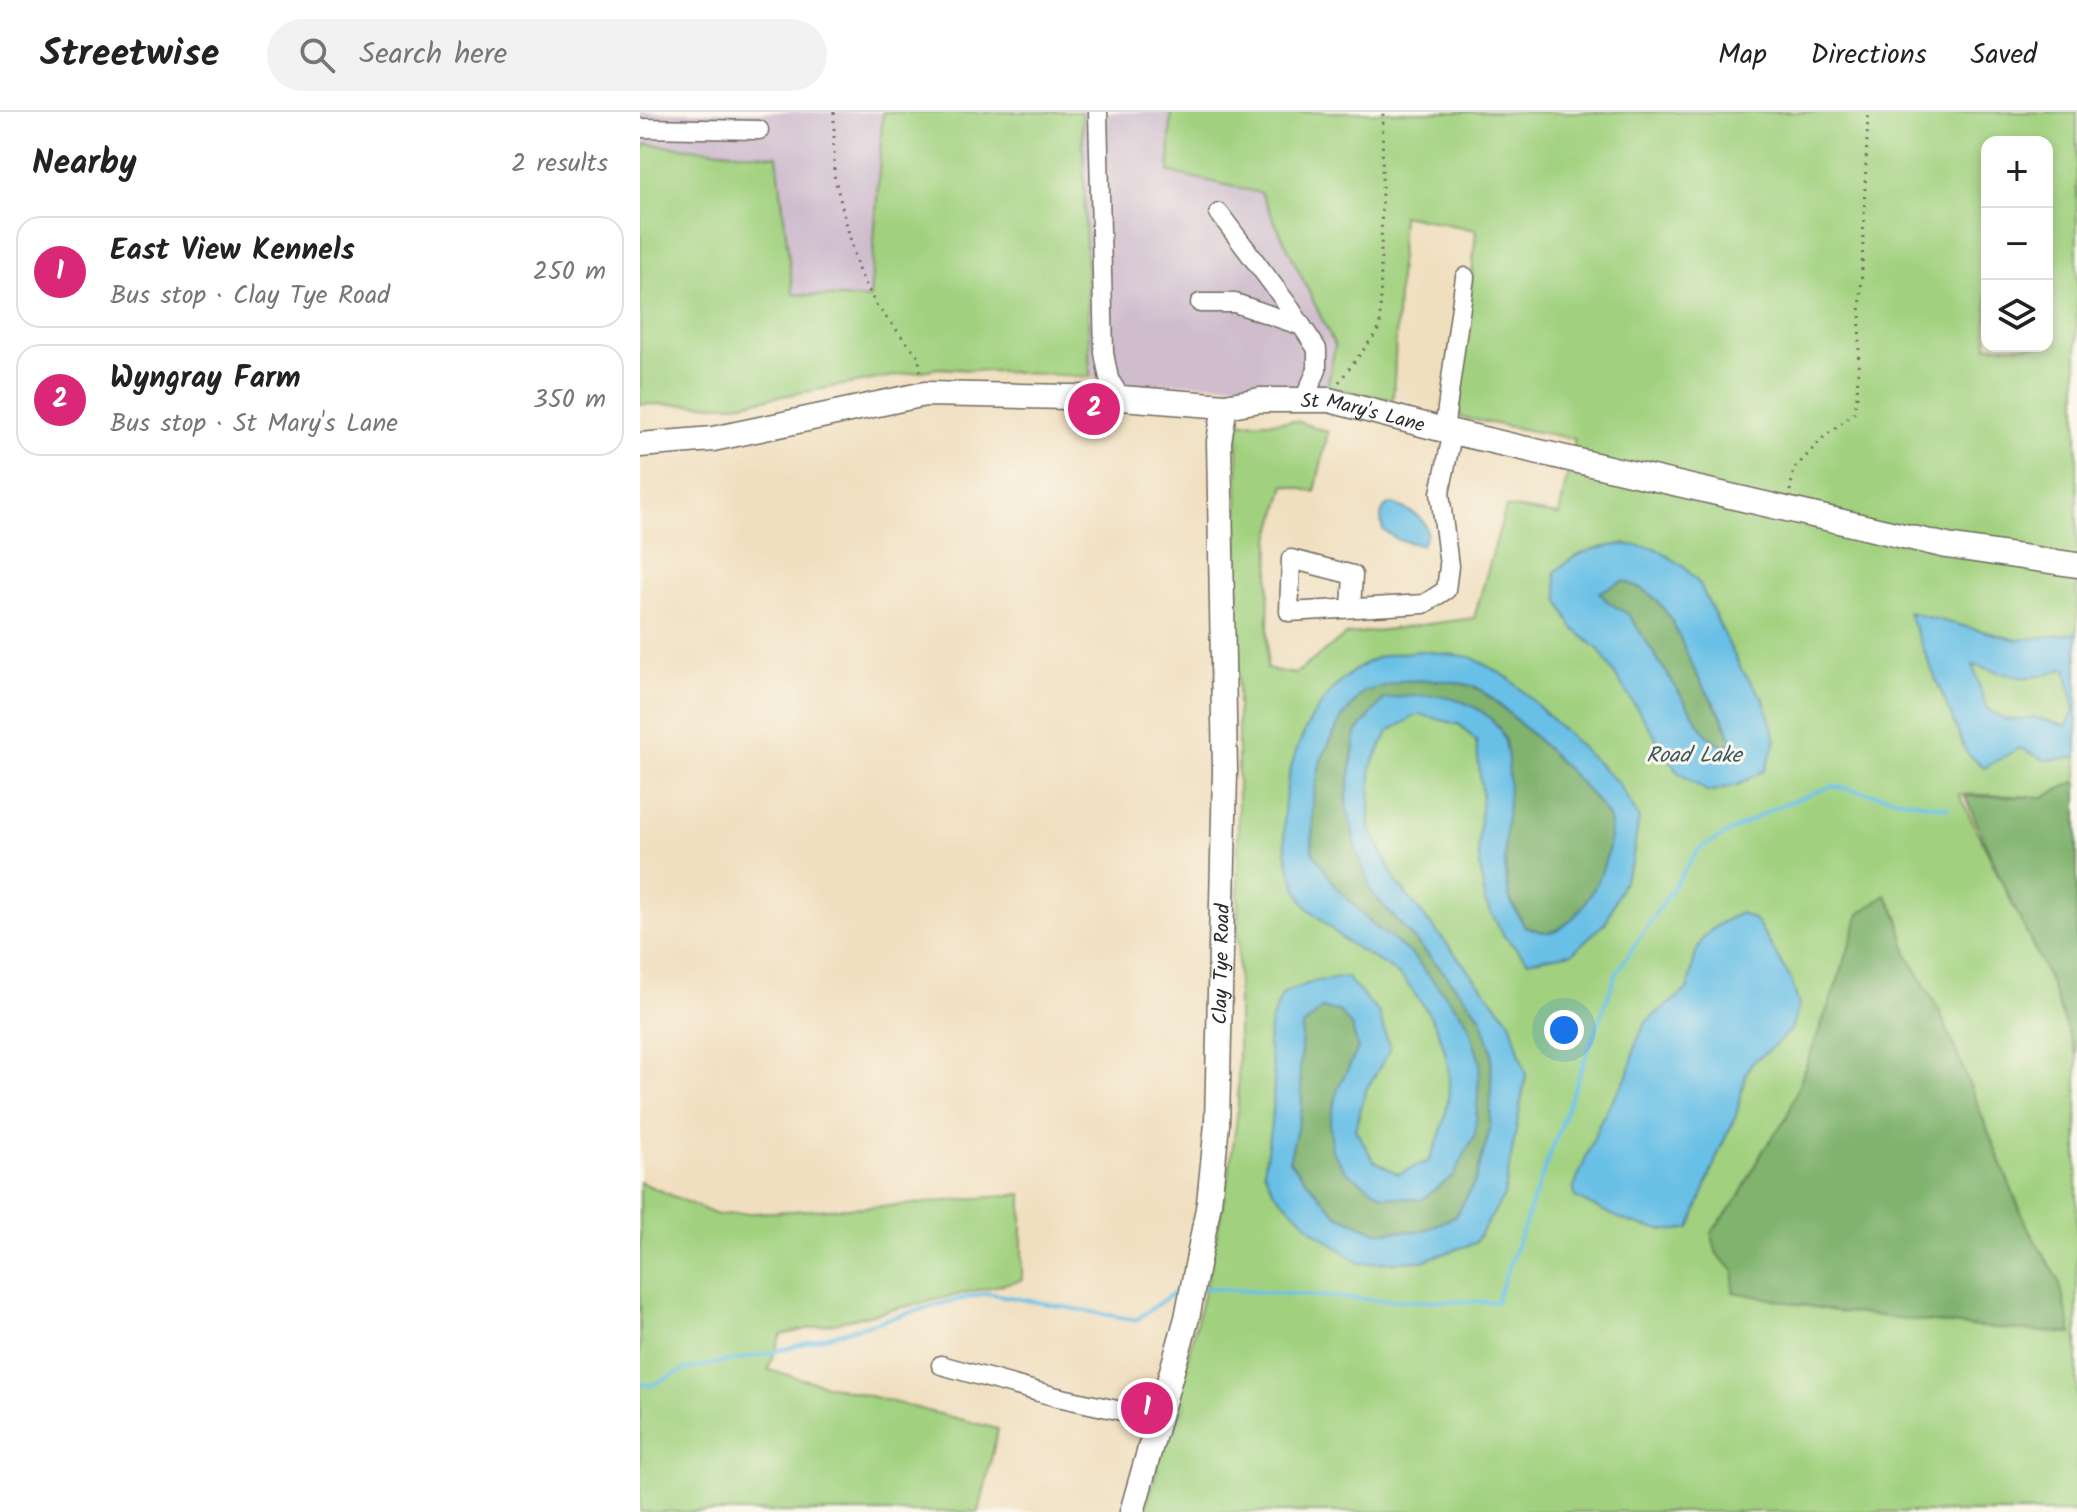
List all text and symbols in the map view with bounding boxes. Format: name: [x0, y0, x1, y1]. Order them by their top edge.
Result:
search box: [267, 19, 827, 91]
text: Streetwise: [40, 25, 219, 85]
text: Search here: [359, 31, 507, 79]
icon: search: [295, 33, 339, 77]
text: Map: [1718, 33, 1767, 78]
text: Directions: [1811, 33, 1927, 78]
text: Saved: [1971, 33, 2037, 78]
map controls: [1981, 136, 2053, 352]
button: +: [1981, 136, 2053, 208]
text: Nearby: [32, 137, 137, 191]
text: 2 results: [511, 143, 608, 185]
button: −: [1981, 208, 2053, 280]
text: East View Kennels: [110, 227, 355, 275]
text: 1: [56, 251, 64, 293]
text: 250 m: [533, 251, 606, 293]
text: Bus stop · Clay Tye Road: [110, 275, 390, 317]
button: layers: [1981, 280, 2053, 352]
text: Wyngray Farm: [110, 355, 301, 403]
text: 2: [52, 379, 68, 421]
text: 350 m: [533, 379, 606, 421]
pin: 2: [1068, 379, 1120, 439]
street label: St Mary's Lane: [1301, 386, 1428, 442]
text: Bus stop · St Mary's Lane: [110, 403, 398, 445]
water label: Road Lake: [1646, 739, 1744, 774]
street label: Clay Tye Road: [1205, 902, 1240, 1025]
your location: [1544, 1010, 1584, 1050]
pin: 1: [1121, 1378, 1173, 1438]

